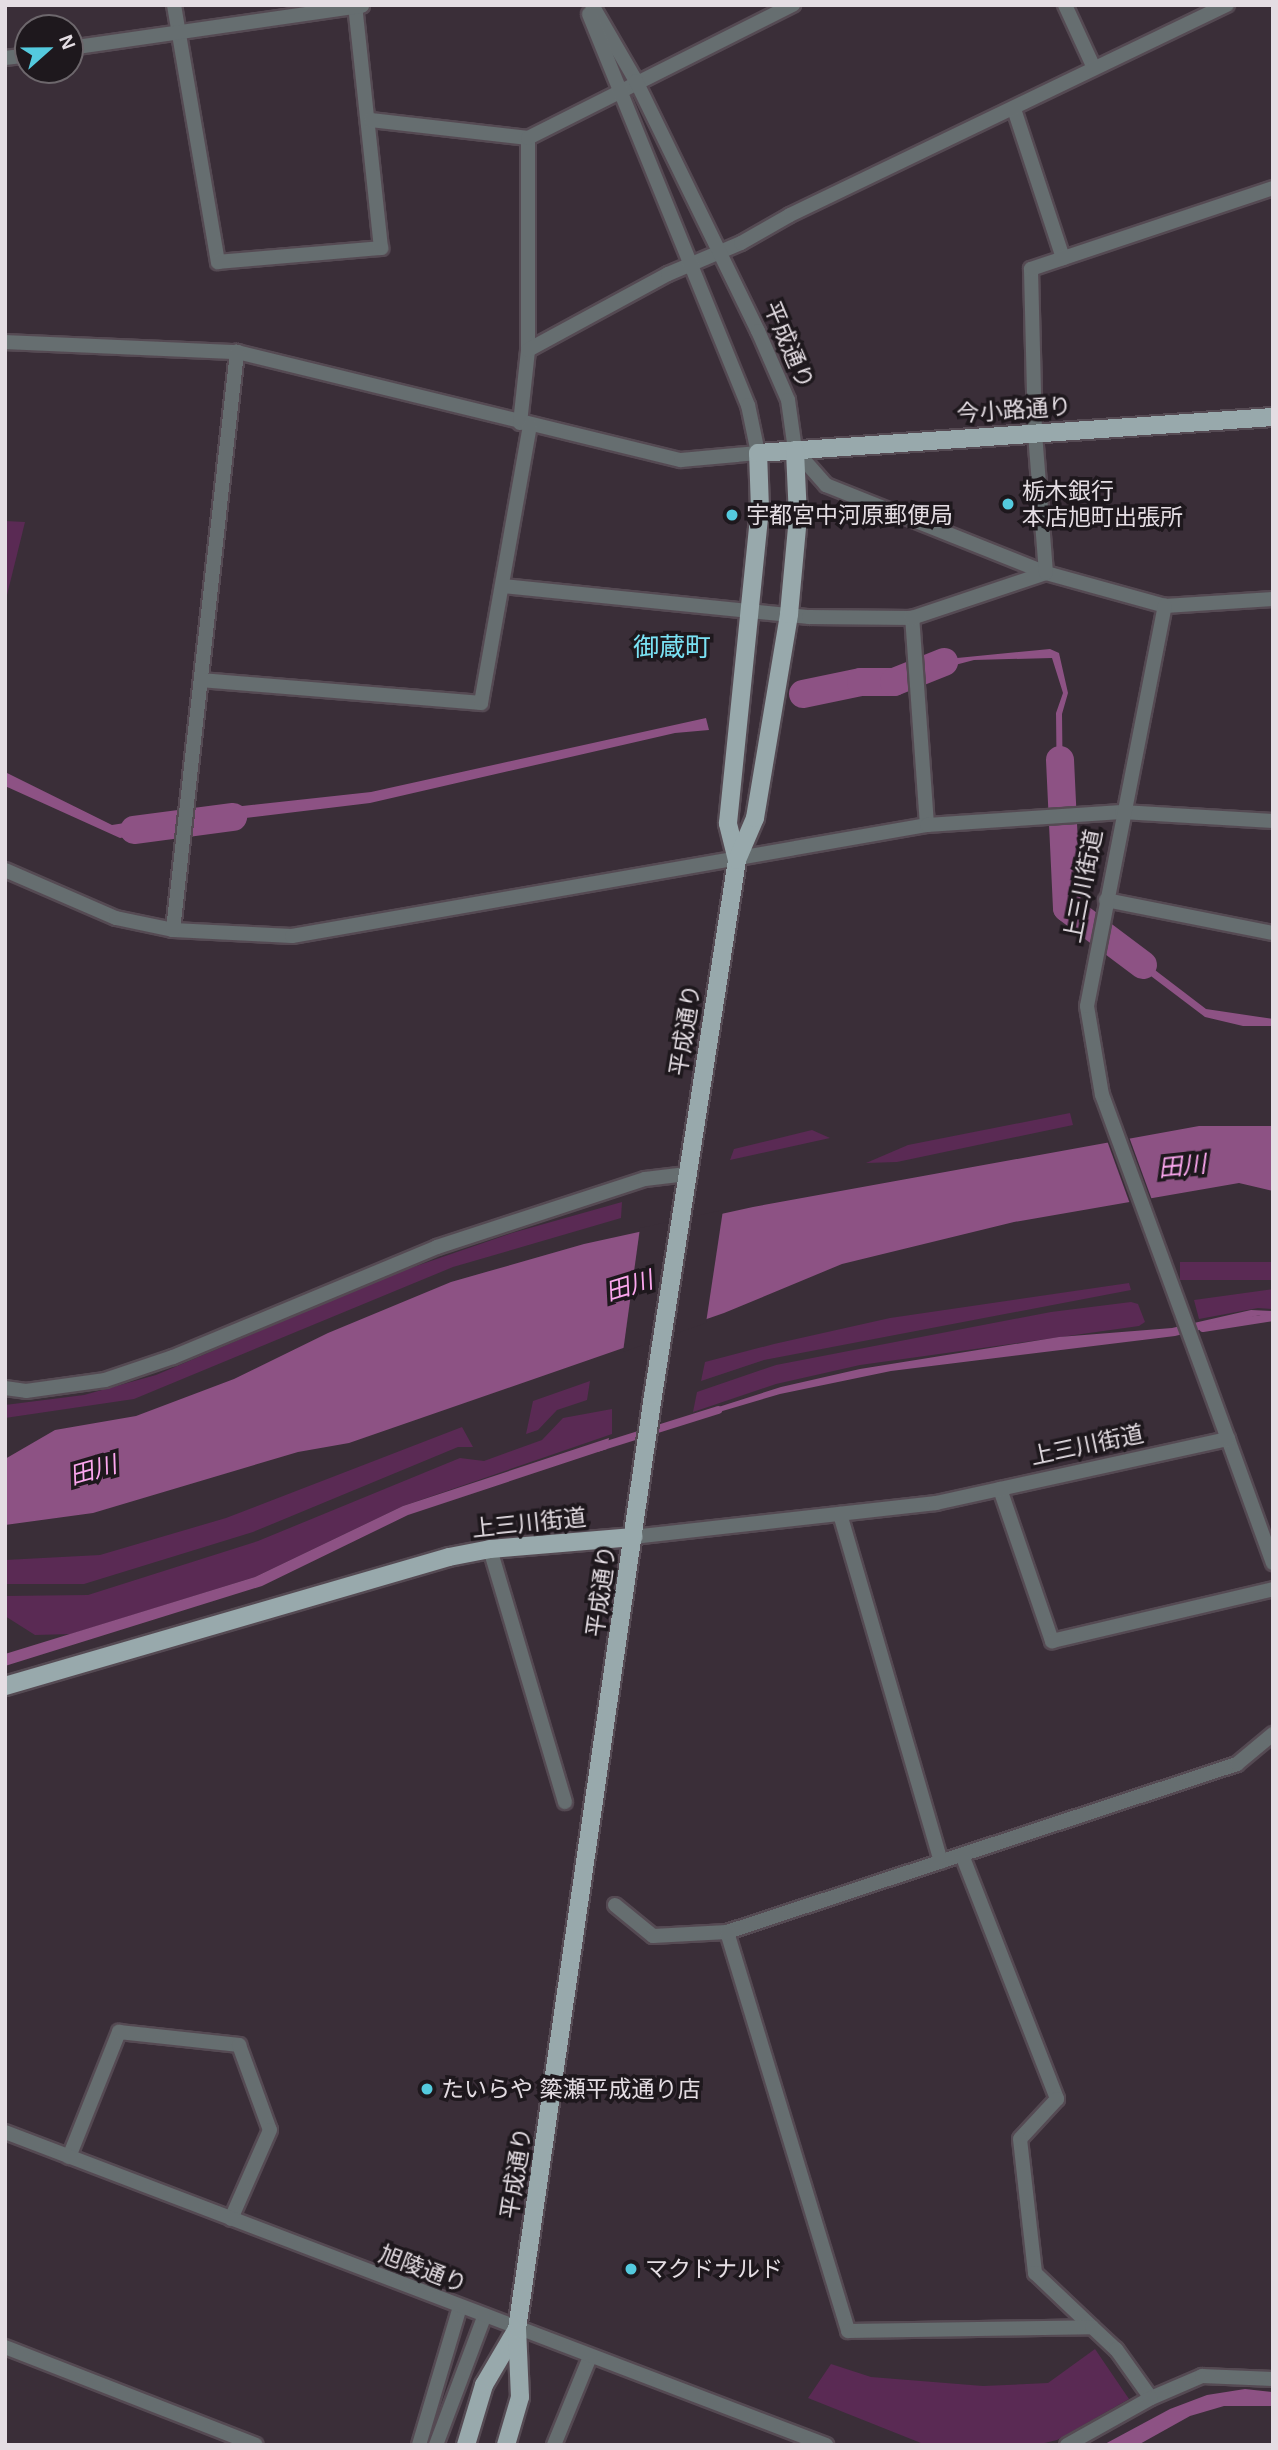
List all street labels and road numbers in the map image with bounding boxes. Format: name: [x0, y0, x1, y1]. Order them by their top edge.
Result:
street label: 平成通り: [758, 297, 820, 393]
street label: 今小路通り: [956, 392, 1072, 428]
street label: 上三川街道: [1058, 827, 1108, 945]
street label: 平成通り: [664, 982, 706, 1078]
street label: 上三川街道: [1028, 1420, 1146, 1470]
street label: 上三川街道: [470, 1503, 588, 1543]
street label: 平成通り: [581, 1544, 621, 1638]
street label: 平成通り: [495, 2125, 537, 2221]
street label: 旭陵通り: [375, 2240, 471, 2298]

